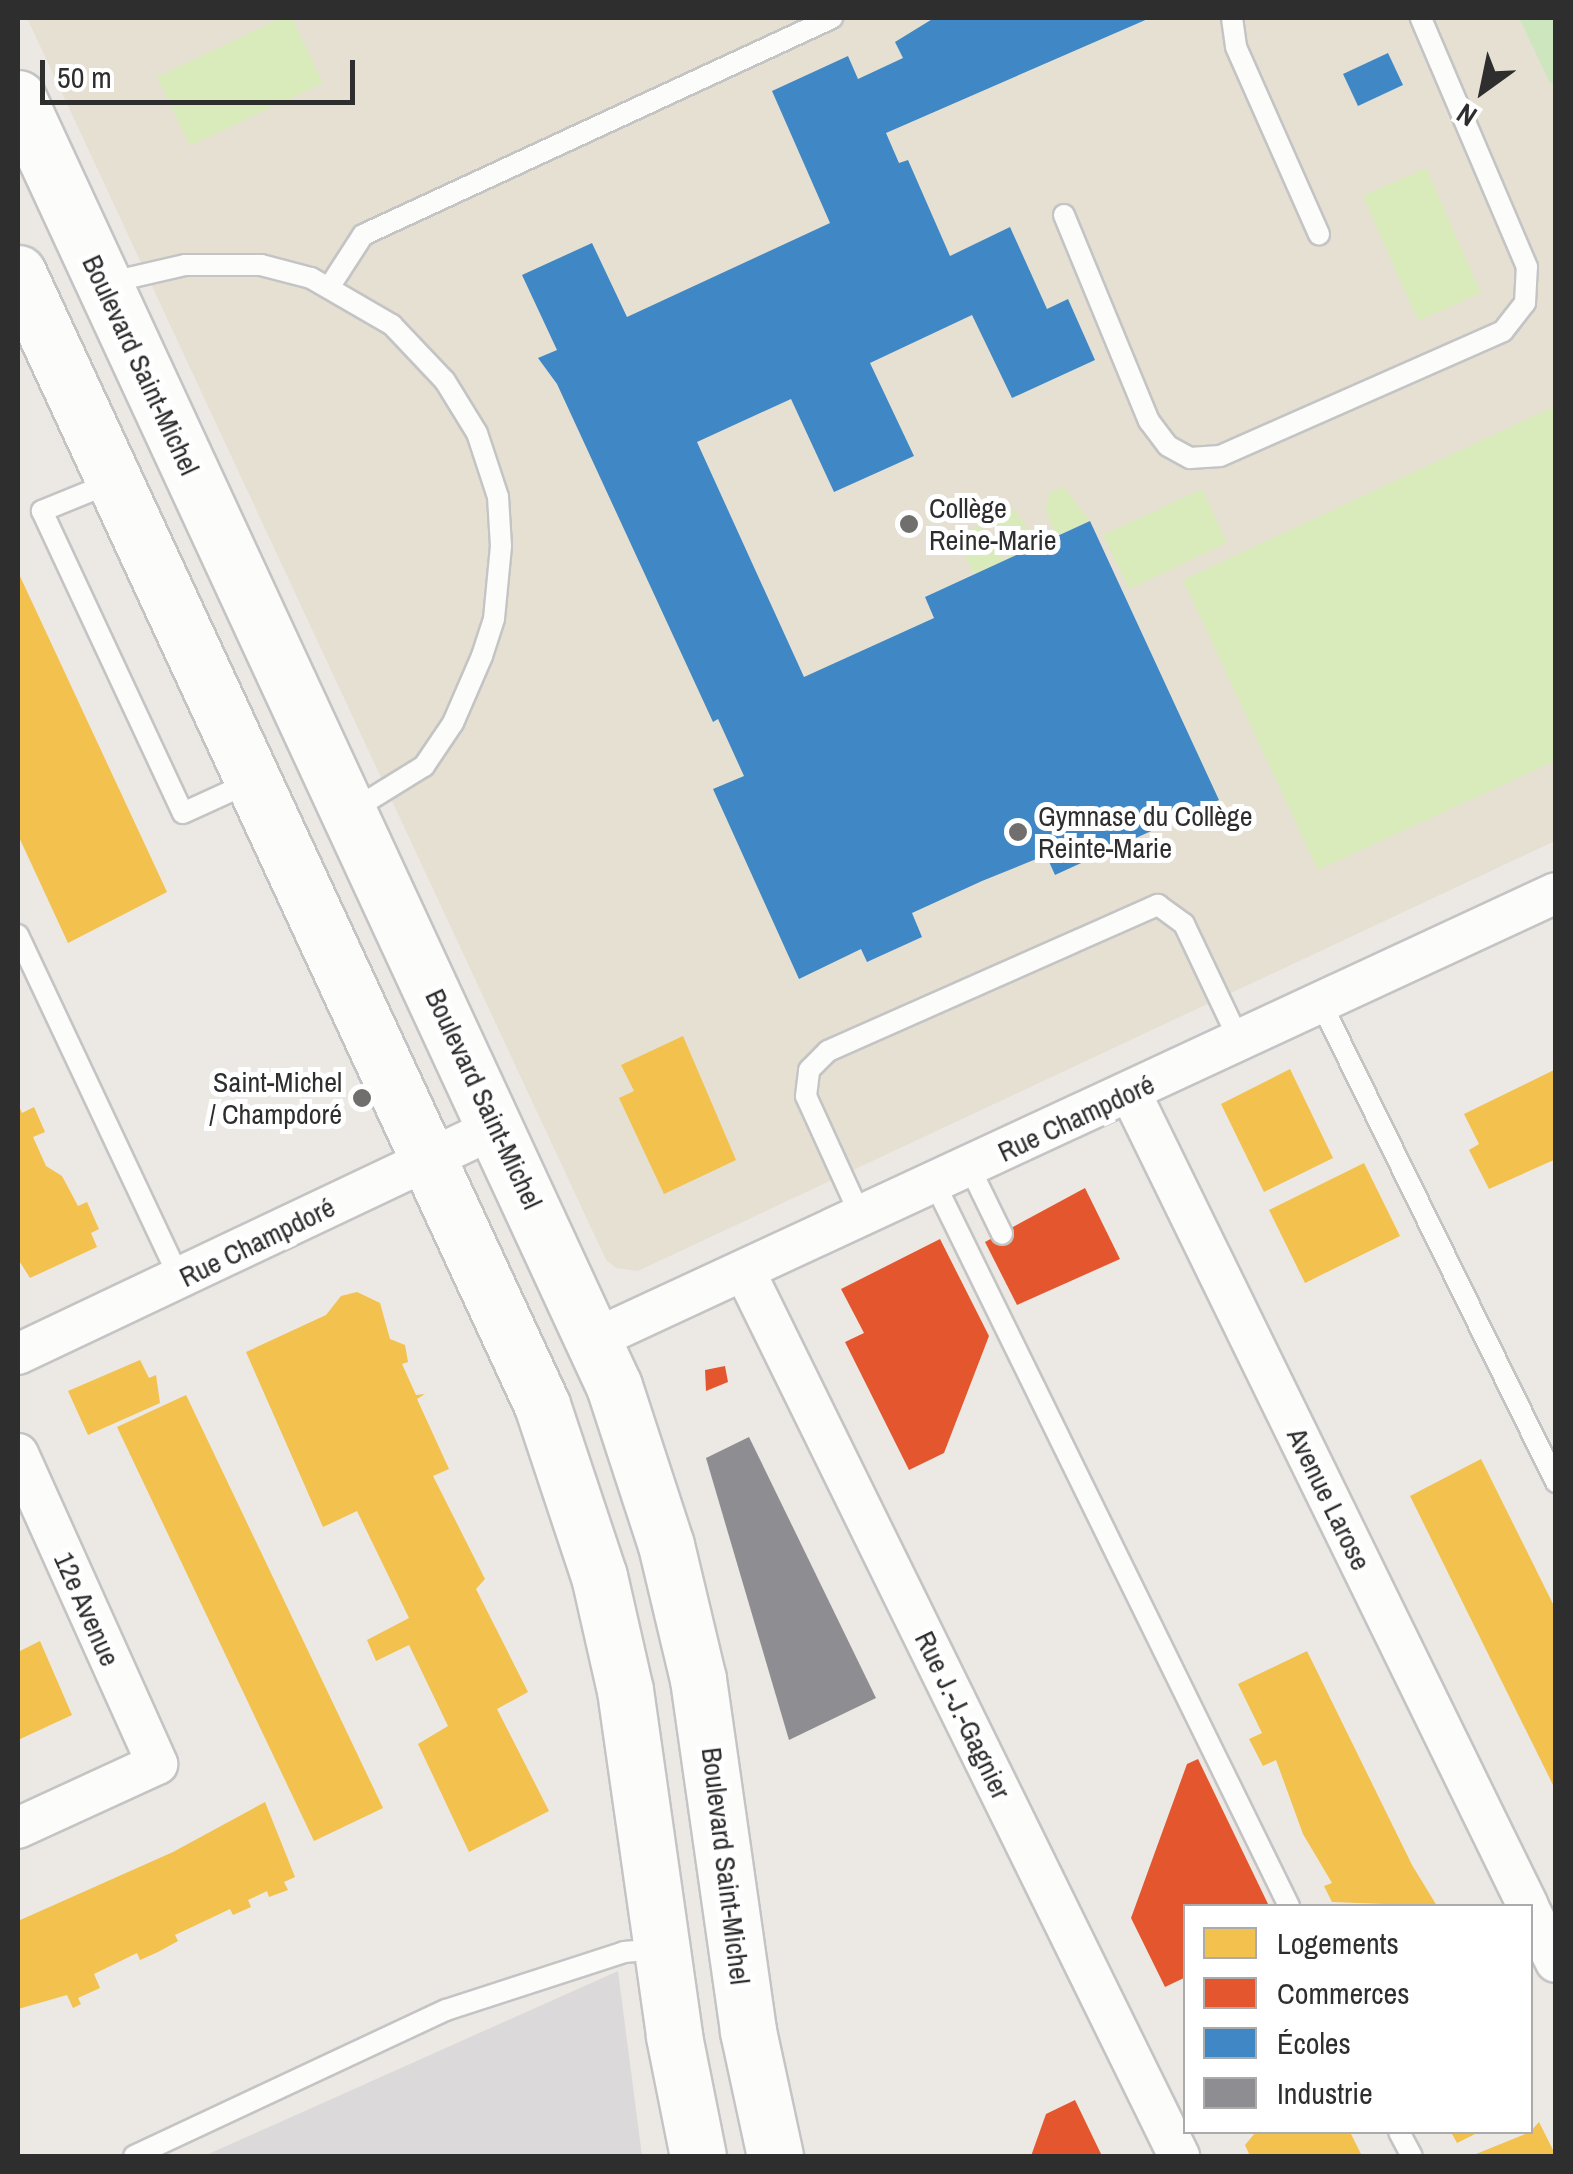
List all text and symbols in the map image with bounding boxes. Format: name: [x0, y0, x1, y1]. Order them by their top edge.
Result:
scale bar: [45, 40, 360, 102]
north arrow: [1433, 40, 1533, 140]
text: 50 m: [57, 57, 112, 97]
text: N: [1449, 95, 1484, 136]
street label: Boulevard Saint-Michel: [75, 250, 207, 480]
place label: Collège Reine-Marie: [929, 491, 1057, 557]
marker: Collège Reine-Marie: [898, 513, 920, 535]
place label: Gymnase du Collège Reinte-Marie: [1038, 799, 1252, 865]
marker: Gymnase du Collège Reinte-Marie: [1007, 821, 1029, 843]
street label: Boulevard Saint-Michel: [418, 984, 550, 1214]
place label: Saint-Michel / Champdoré: [209, 1065, 342, 1131]
street label: Rue Champdoré: [993, 1067, 1159, 1169]
marker: Saint-Michel / Champdoré: [351, 1087, 373, 1109]
street label: Rue Champdoré: [174, 1190, 340, 1294]
street label: Avenue Larose: [1280, 1422, 1378, 1576]
street label: 12e Avenue: [47, 1546, 127, 1672]
street label: Rue J.-J.-Gagnier: [908, 1626, 1018, 1804]
street label: Boulevard Saint-Michel: [695, 1746, 757, 1986]
legend: [1183, 1904, 1533, 2134]
text: Logements: [1277, 1923, 1399, 1963]
text: Commerces: [1277, 1973, 1410, 2013]
text: Écoles: [1277, 2023, 1351, 2063]
text: Industrie: [1277, 2073, 1373, 2113]

